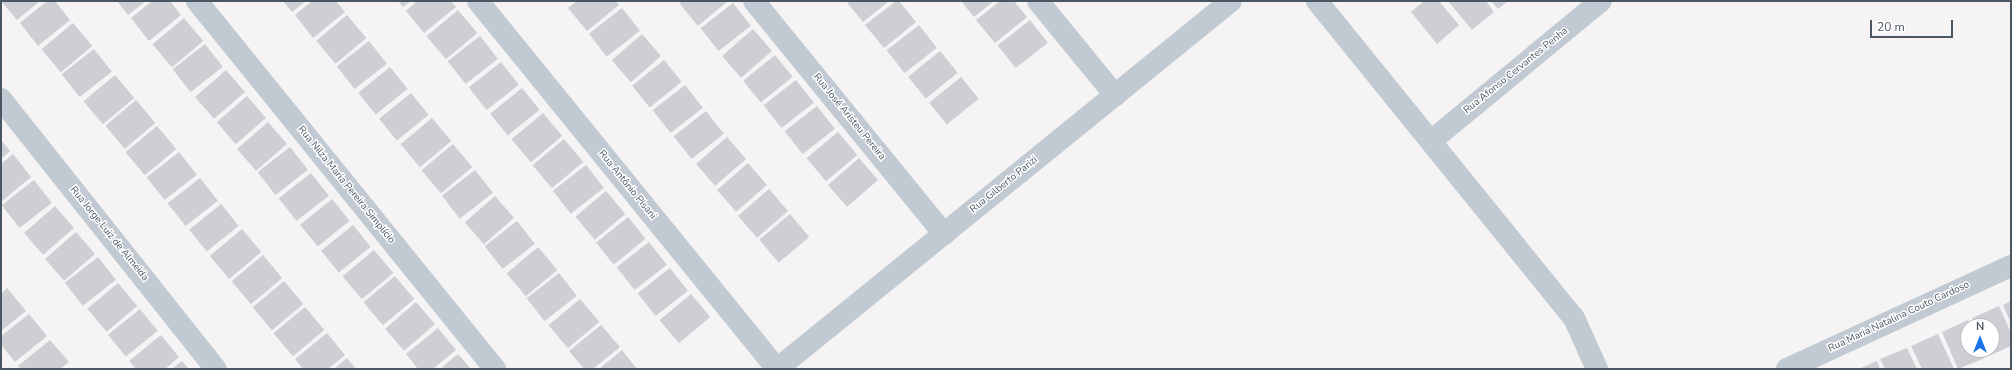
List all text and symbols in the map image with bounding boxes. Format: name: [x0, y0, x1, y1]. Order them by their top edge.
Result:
scale bar: [1872, 12, 1955, 38]
text: 20 m: [1877, 19, 1905, 35]
street label: Rua Afonso Cervantes Penha: [1461, 25, 1571, 117]
street label: Rua José Aristeu Pereira: [810, 71, 888, 163]
street label: Rua Nilza Maria Pereira Simplício: [295, 124, 397, 246]
street label: Rua Antônio Pisani: [596, 148, 658, 222]
street label: Rua Gilberto Parizi: [968, 154, 1040, 216]
street label: Rua Jorge Luiz de Almeida: [67, 184, 151, 284]
street label: Rua Maria Natalina Couto Cardoso: [1827, 279, 1971, 355]
north arrow: [1960, 318, 2000, 358]
text: N: [1976, 319, 1984, 334]

